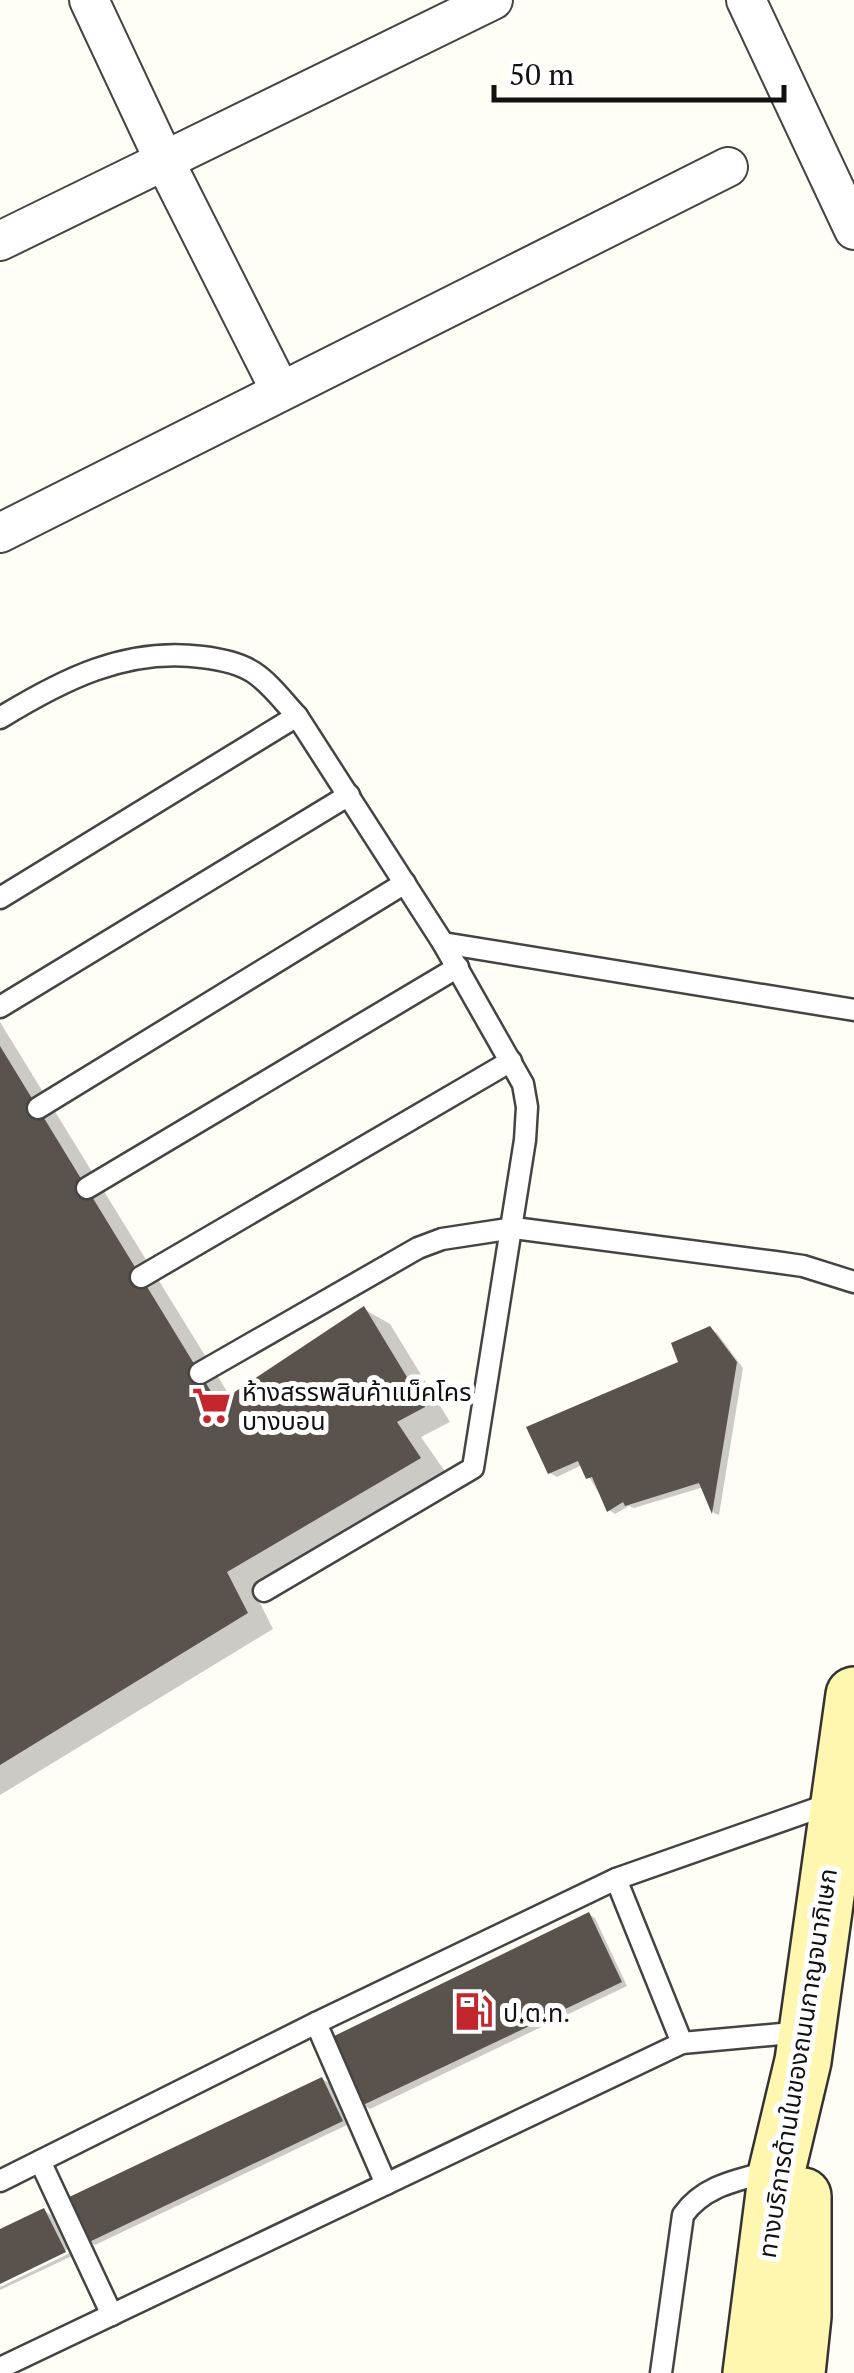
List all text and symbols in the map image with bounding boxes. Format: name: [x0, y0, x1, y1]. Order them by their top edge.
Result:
scale bar: [494, 40, 784, 102]
text: 50 m: [509, 54, 574, 94]
place label: ห้างสรรพสินค้าแม็คโคร บางบอน: [242, 1375, 471, 1437]
supermarket icon: ห้างสรรพสินค้าแม็คโคร บางบอน: [191, 1384, 233, 1426]
street label: ทางบริการด้านในของถนนกาญจนาภิเษก: [750, 1866, 844, 2260]
fuel station icon: ป.ต.ท.: [452, 1991, 494, 2033]
place label: ป.ต.ท.: [503, 1996, 570, 2029]

